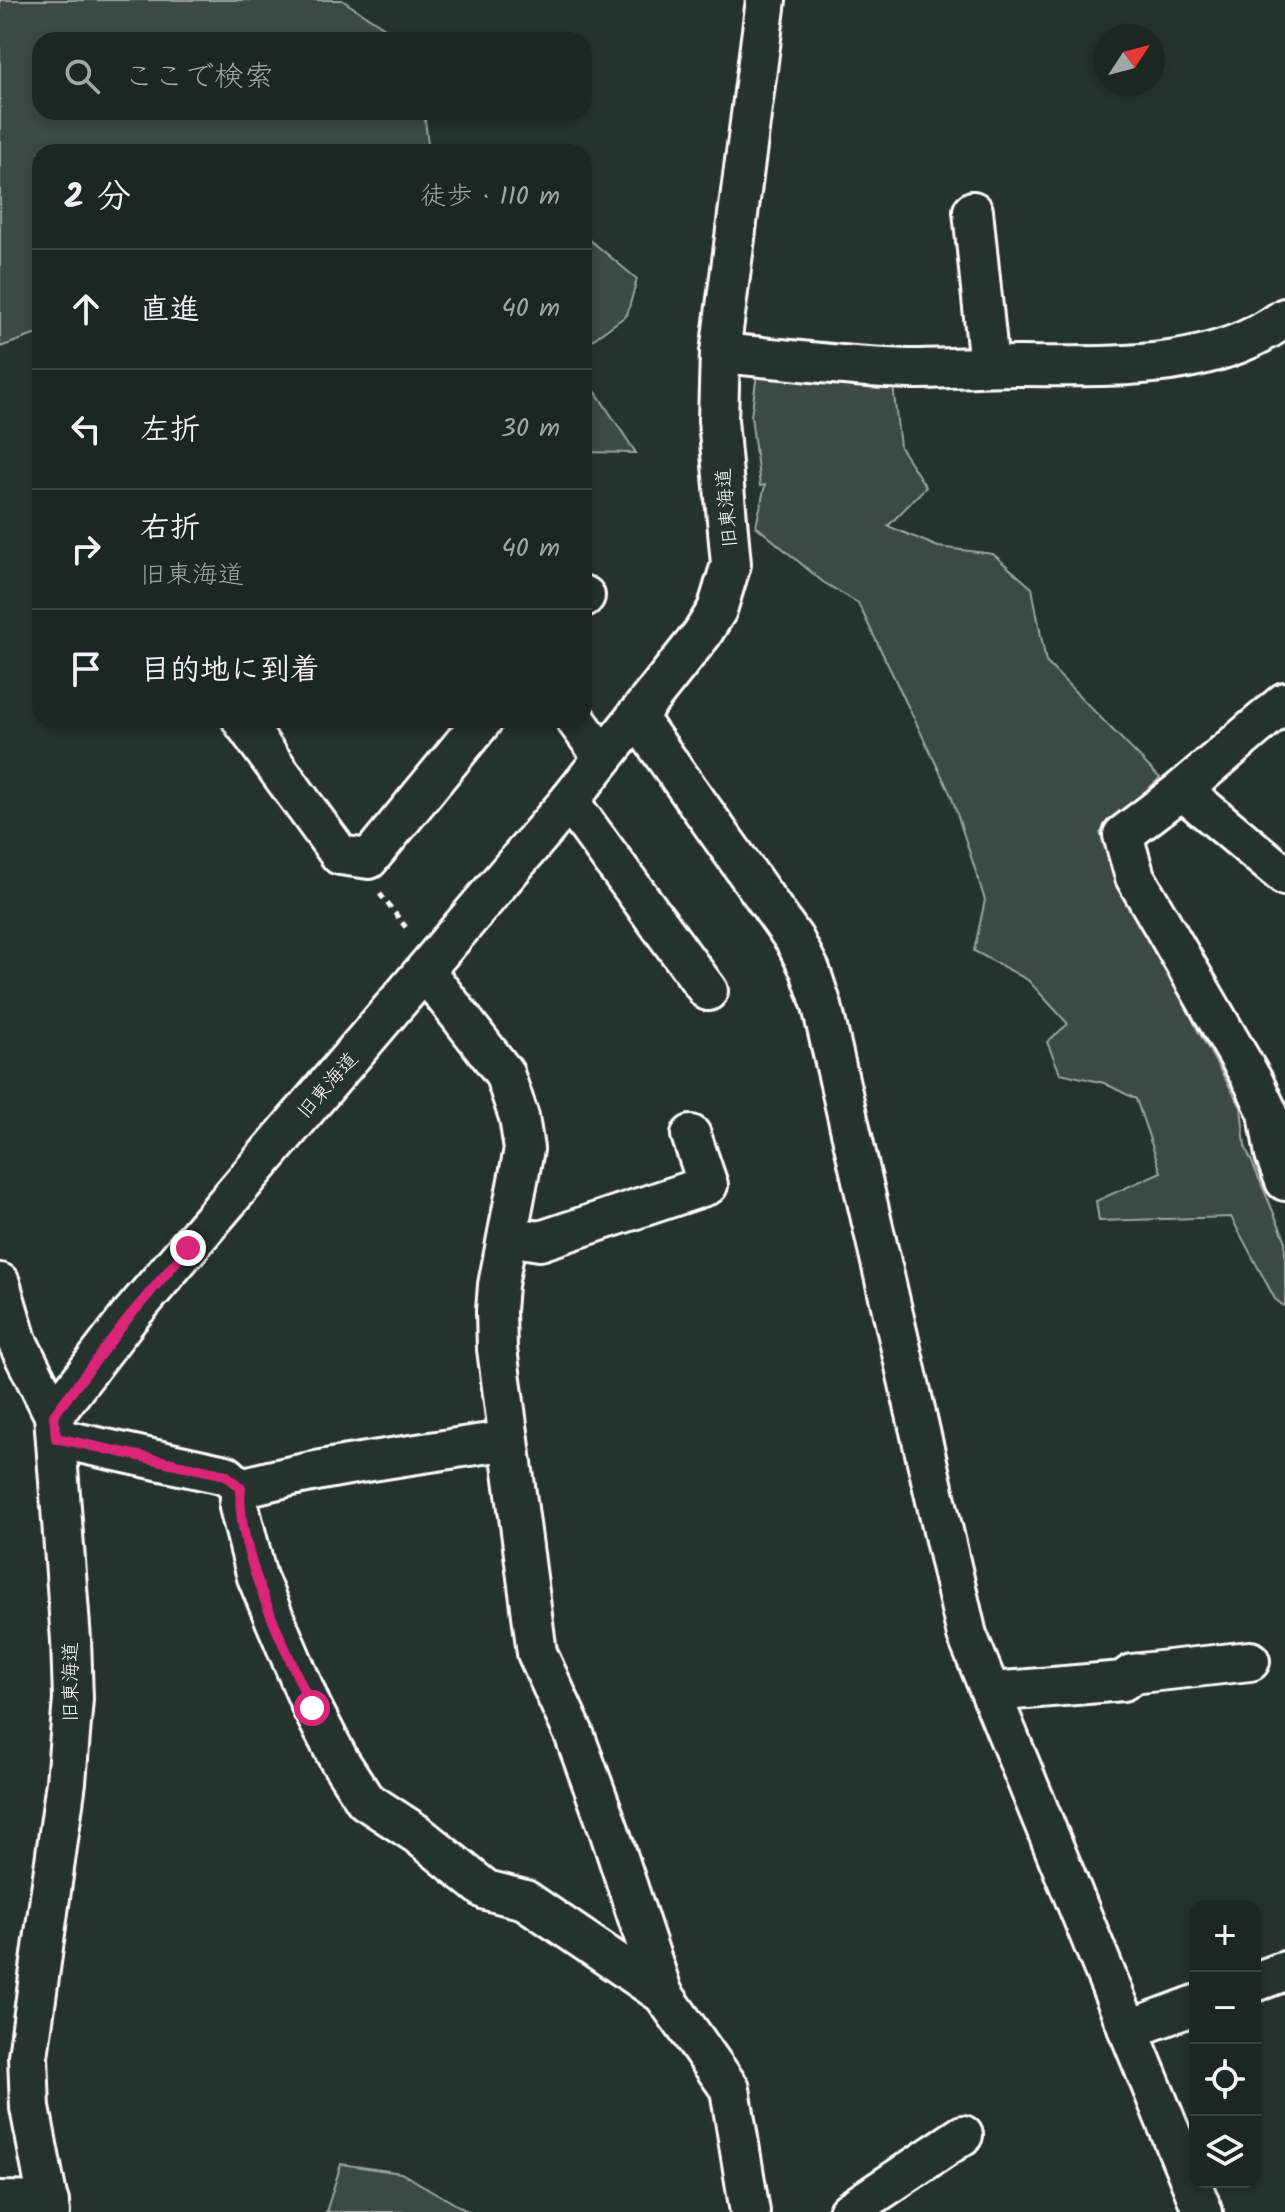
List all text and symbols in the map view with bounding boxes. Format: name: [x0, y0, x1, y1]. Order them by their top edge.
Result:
north arrow: [1093, 24, 1165, 96]
search box: [32, 32, 592, 120]
icon: search: [60, 54, 104, 98]
text: ここで検索: [124, 54, 274, 102]
text: 2 分: [64, 171, 131, 225]
text: 徒歩 · 110 m: [421, 176, 560, 218]
icon: ahead: [64, 287, 108, 331]
text: 直進: [140, 287, 200, 335]
text: 40 m: [502, 288, 560, 330]
icon: left: [64, 407, 108, 451]
text: 左折: [140, 407, 200, 455]
text: 30 m: [501, 408, 560, 450]
street label: 旧東海道: [709, 467, 747, 549]
text: 右折: [140, 505, 200, 553]
icon: right: [64, 527, 108, 571]
text: 40 m: [502, 528, 560, 570]
text: 旧東海道: [140, 555, 244, 597]
icon: arrive: [64, 647, 108, 691]
text: 目的地に到着: [140, 647, 320, 695]
street label: 旧東海道: [290, 1046, 367, 1127]
route end: [170, 1230, 206, 1266]
street label: 旧東海道: [56, 1642, 88, 1722]
route start: [294, 1690, 330, 1726]
map controls: [1189, 1900, 1261, 2188]
button: +: [1189, 1900, 1261, 1972]
button: −: [1189, 1972, 1261, 2044]
button: locate: [1189, 2044, 1261, 2116]
button: layers: [1189, 2116, 1261, 2188]

